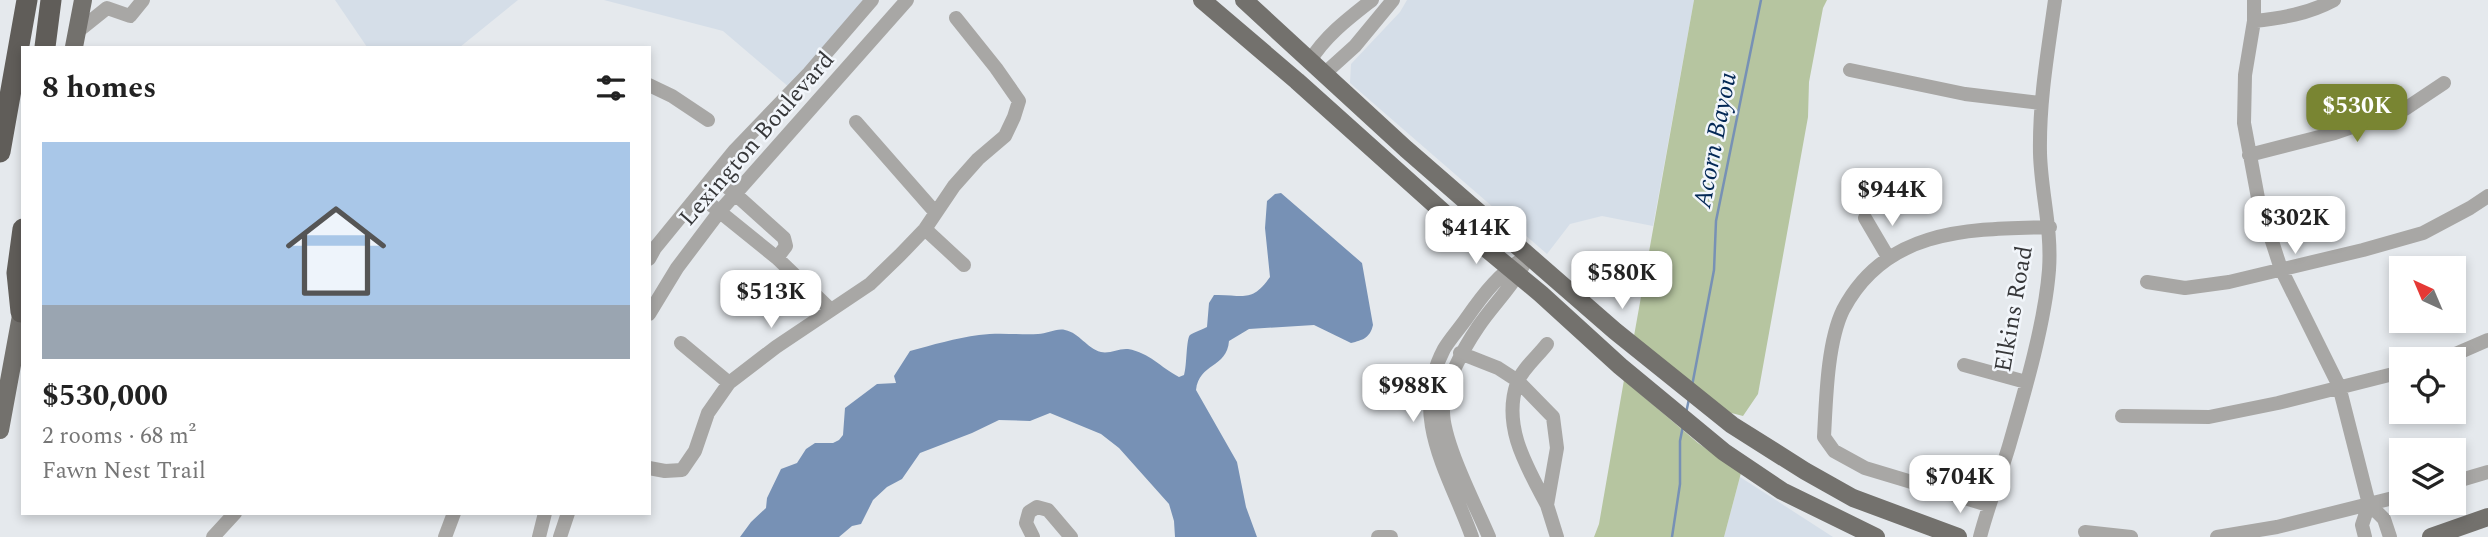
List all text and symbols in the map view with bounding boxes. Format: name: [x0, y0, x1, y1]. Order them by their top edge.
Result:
street label: Lexington Boulevard: [671, 44, 843, 234]
text: 8 homes: [42, 65, 156, 111]
water label: Acorn Bayou: [1682, 68, 1748, 212]
icon: filters: [592, 69, 630, 107]
pin: $530K: [2308, 85, 2406, 144]
text: $530K: [2322, 89, 2392, 124]
pin: $944K: [1843, 168, 1941, 228]
text: $944K: [1857, 173, 1927, 208]
icon: home: [273, 188, 399, 314]
pin: $302K: [2246, 196, 2344, 256]
text: $302K: [2260, 201, 2330, 236]
pin: $414K: [1427, 206, 1525, 266]
text: $414K: [1441, 211, 1511, 246]
street label: Elkins Road: [1985, 243, 2043, 375]
pin: $580K: [1573, 252, 1671, 311]
text: $580K: [1587, 256, 1657, 291]
north arrow: [2389, 256, 2466, 332]
map controls: [2389, 256, 2466, 515]
pin: $513K: [722, 270, 820, 330]
text: $513K: [736, 275, 806, 310]
button: locate: [2389, 347, 2466, 424]
pin: $988K: [1364, 364, 1462, 424]
text: $988K: [1378, 369, 1448, 404]
text: $530,000: [42, 373, 168, 419]
text: 2 rooms · 68 m²: [42, 419, 196, 454]
button: layers: [2389, 438, 2466, 515]
text: Fawn Nest Trail: [42, 454, 206, 489]
pin: $704K: [1911, 456, 2009, 515]
text: $704K: [1925, 460, 1995, 495]

